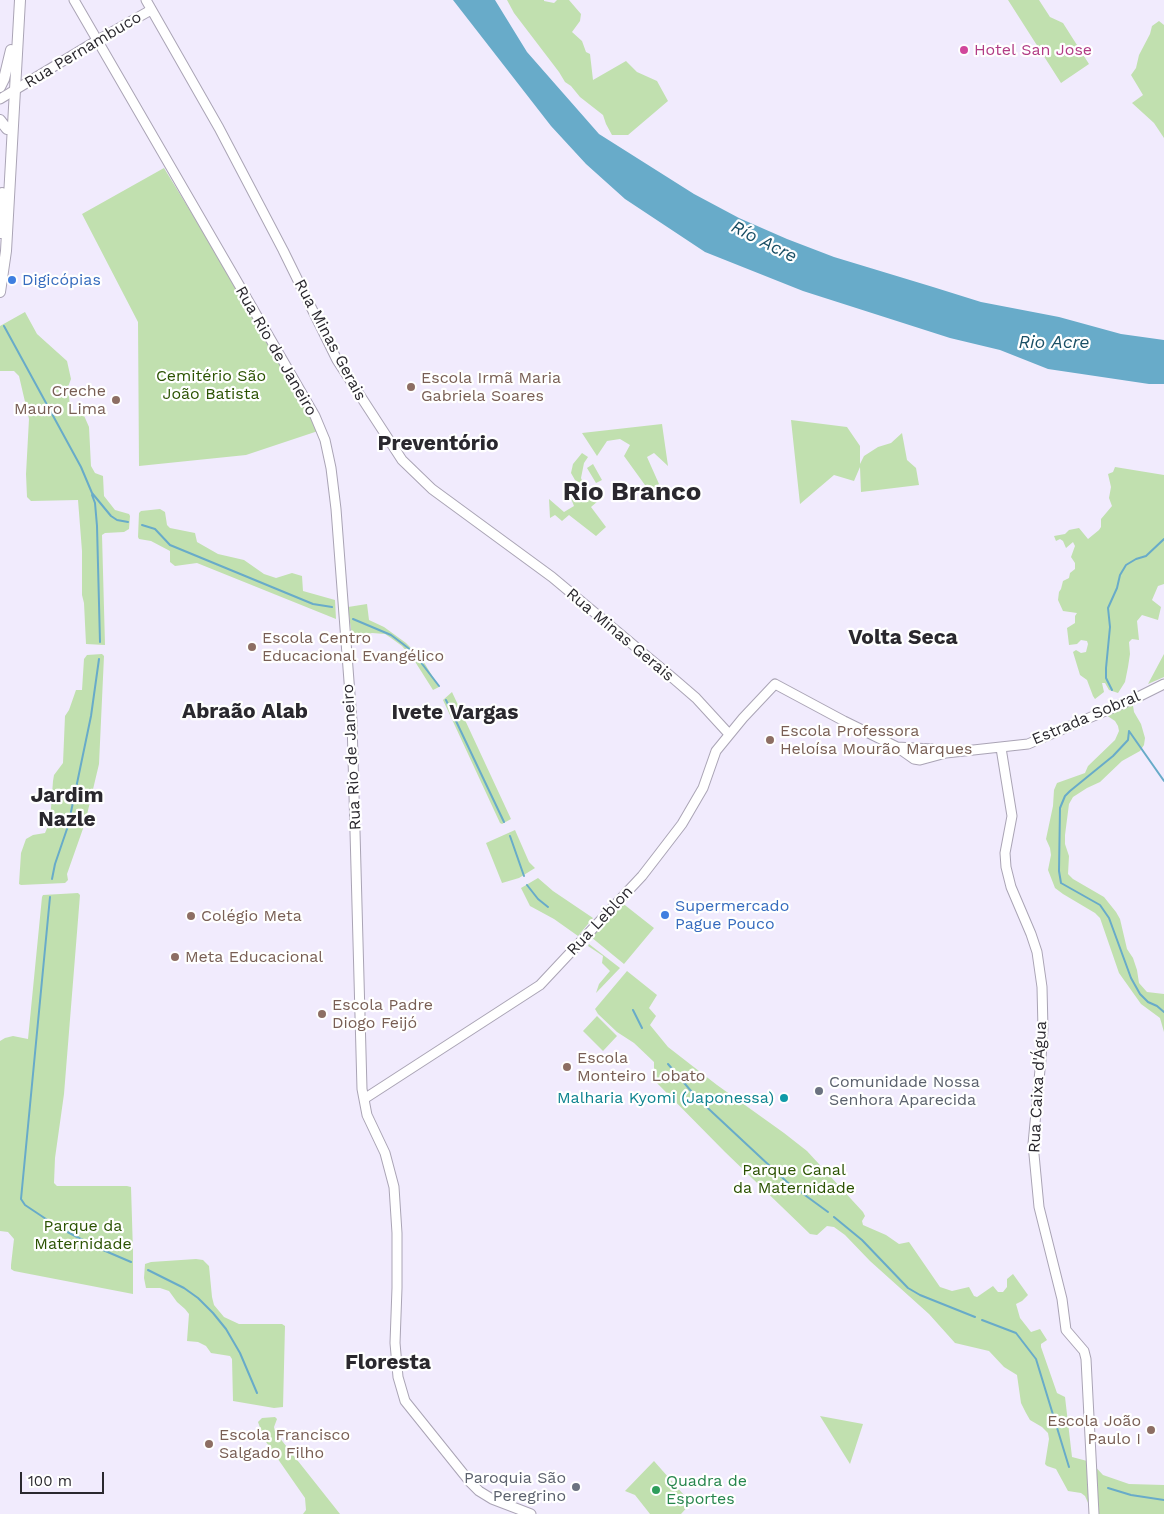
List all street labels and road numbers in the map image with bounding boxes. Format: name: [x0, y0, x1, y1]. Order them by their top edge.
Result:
street label: Rua Pernambuco: [21, 8, 145, 92]
street label: Rua Minas Gerais: [290, 276, 370, 404]
street label: Rua Rio de Janeiro: [231, 283, 321, 419]
street label: Rua Minas Gerais: [562, 584, 678, 686]
street label: Rua Rio de Janeiro: [339, 683, 365, 831]
street label: Estrada Sobral: [1029, 687, 1143, 749]
street label: Rua Leblon: [563, 882, 637, 960]
street label: Rua Caixa d'Água: [1025, 1021, 1051, 1153]

